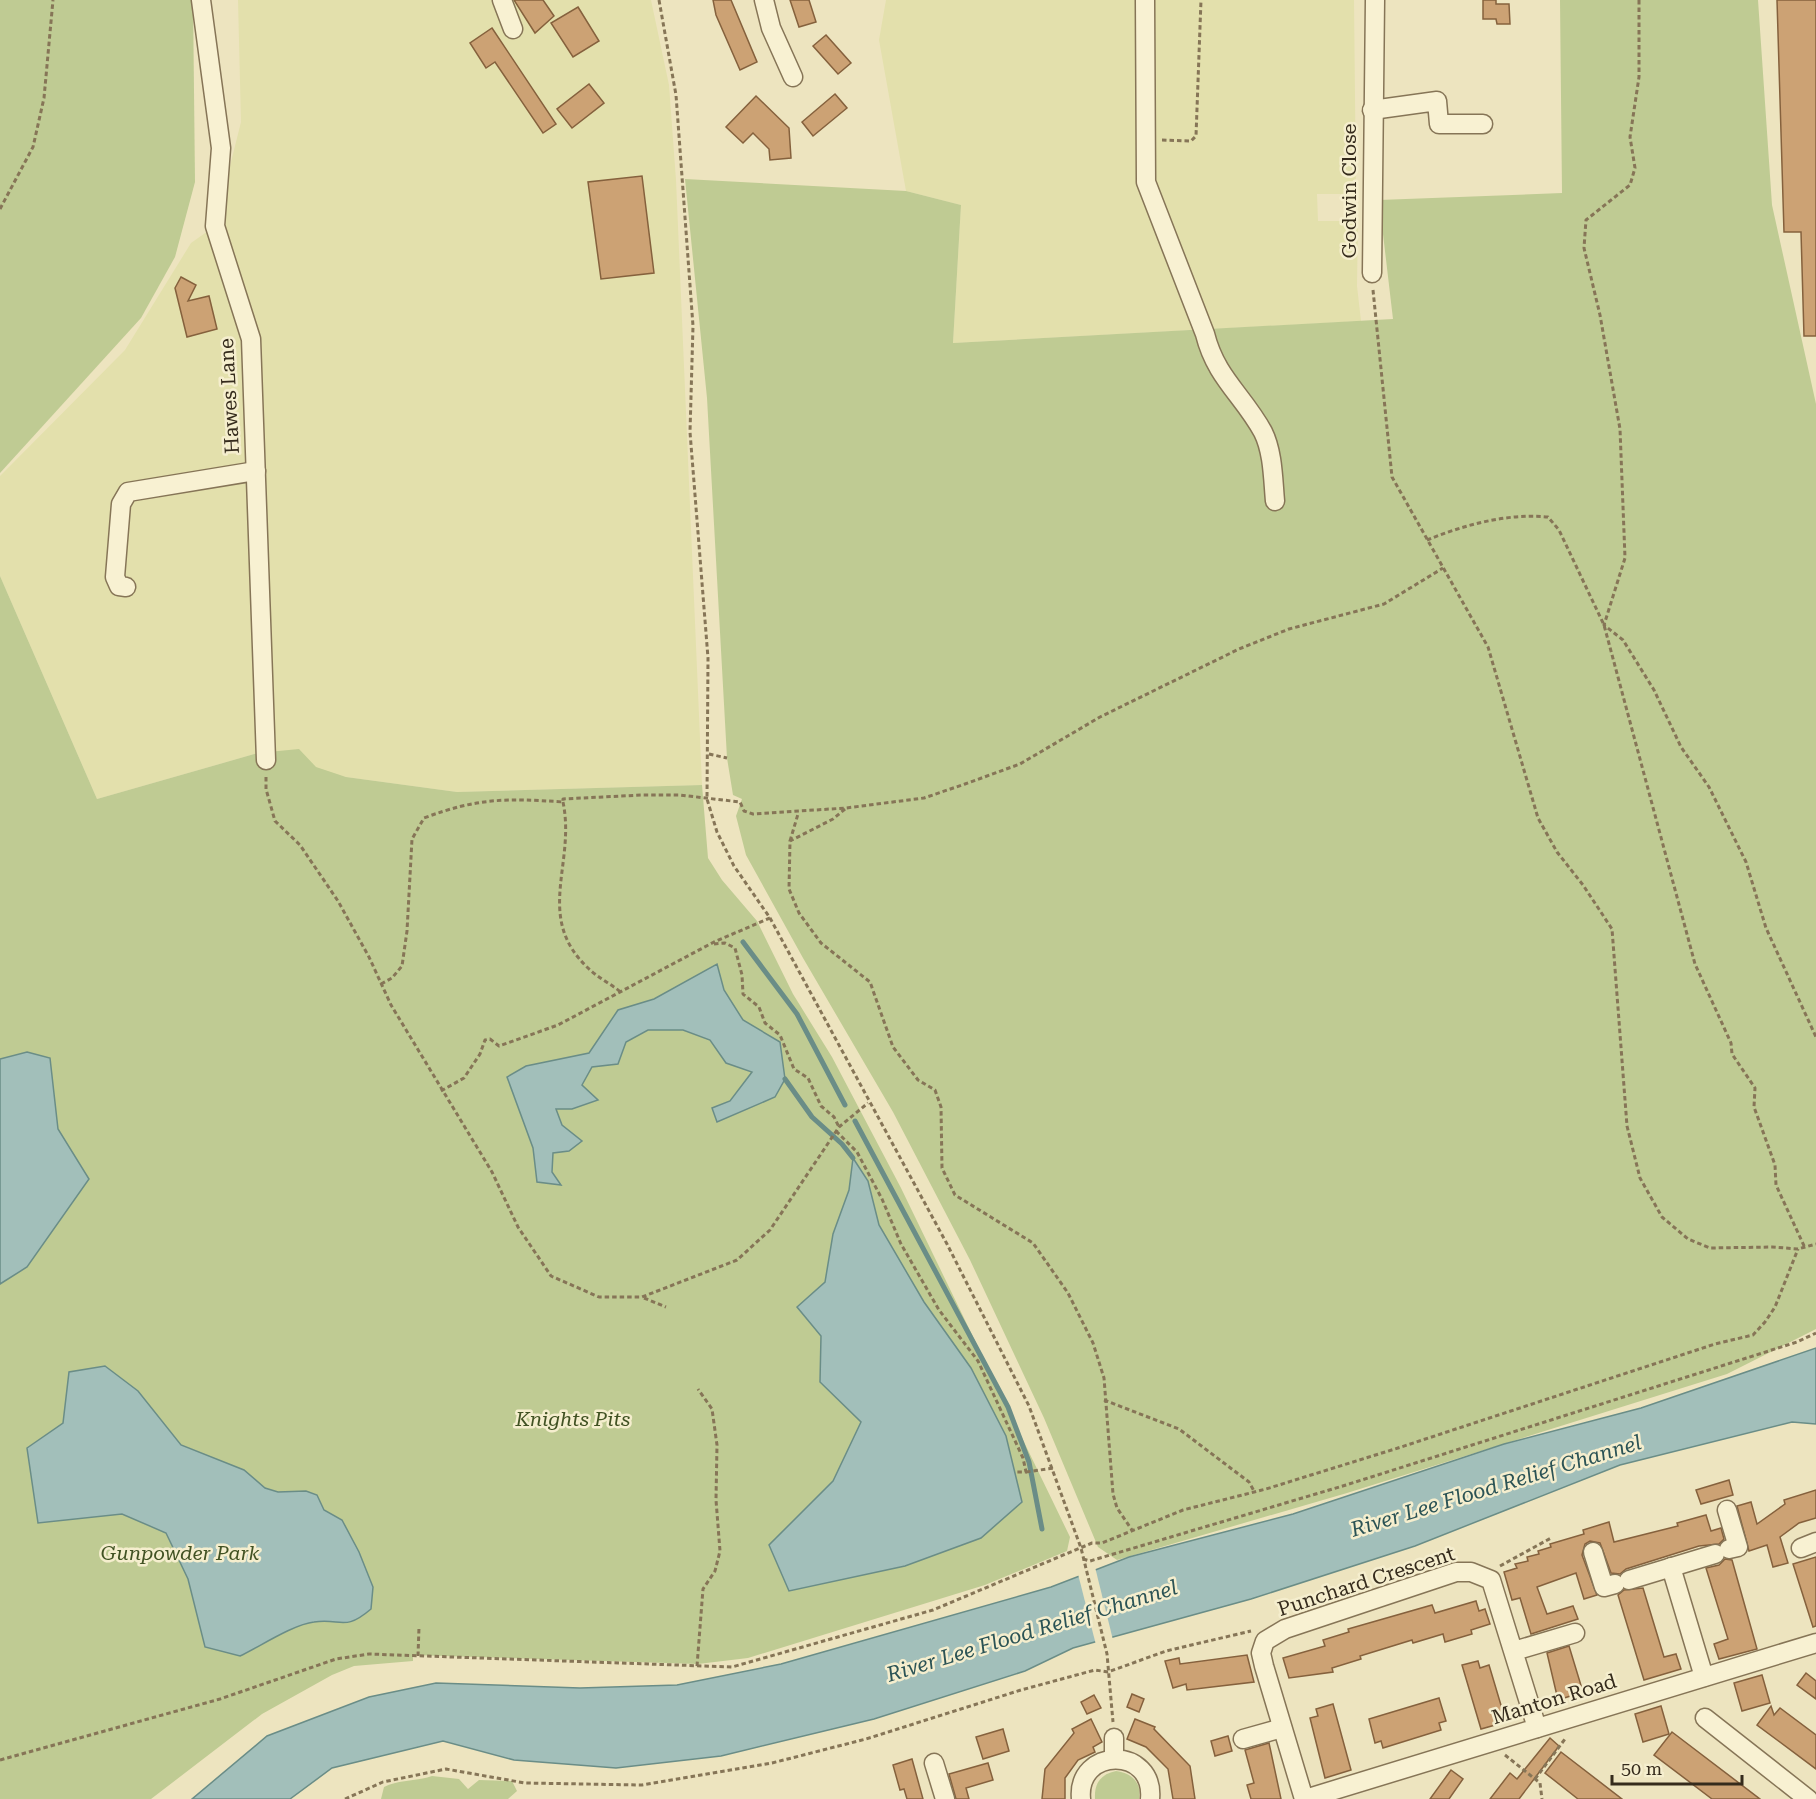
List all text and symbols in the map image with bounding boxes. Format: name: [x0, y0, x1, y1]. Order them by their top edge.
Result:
street label: Godwin Close: [1337, 123, 1361, 259]
street label: Hawes Lane: [214, 337, 244, 454]
park label: Knights Pits: [515, 1407, 630, 1431]
water label: River Lee Flood Relief Channel: [1347, 1430, 1644, 1542]
park label: Gunpowder Park: [101, 1541, 260, 1565]
street label: Punchard Crescent: [1274, 1541, 1458, 1621]
water label: River Lee Flood Relief Channel: [883, 1575, 1180, 1687]
street label: Manton Road: [1489, 1669, 1619, 1729]
scale bar: [1612, 1748, 1742, 1786]
text: 50 m: [1621, 1758, 1662, 1779]

